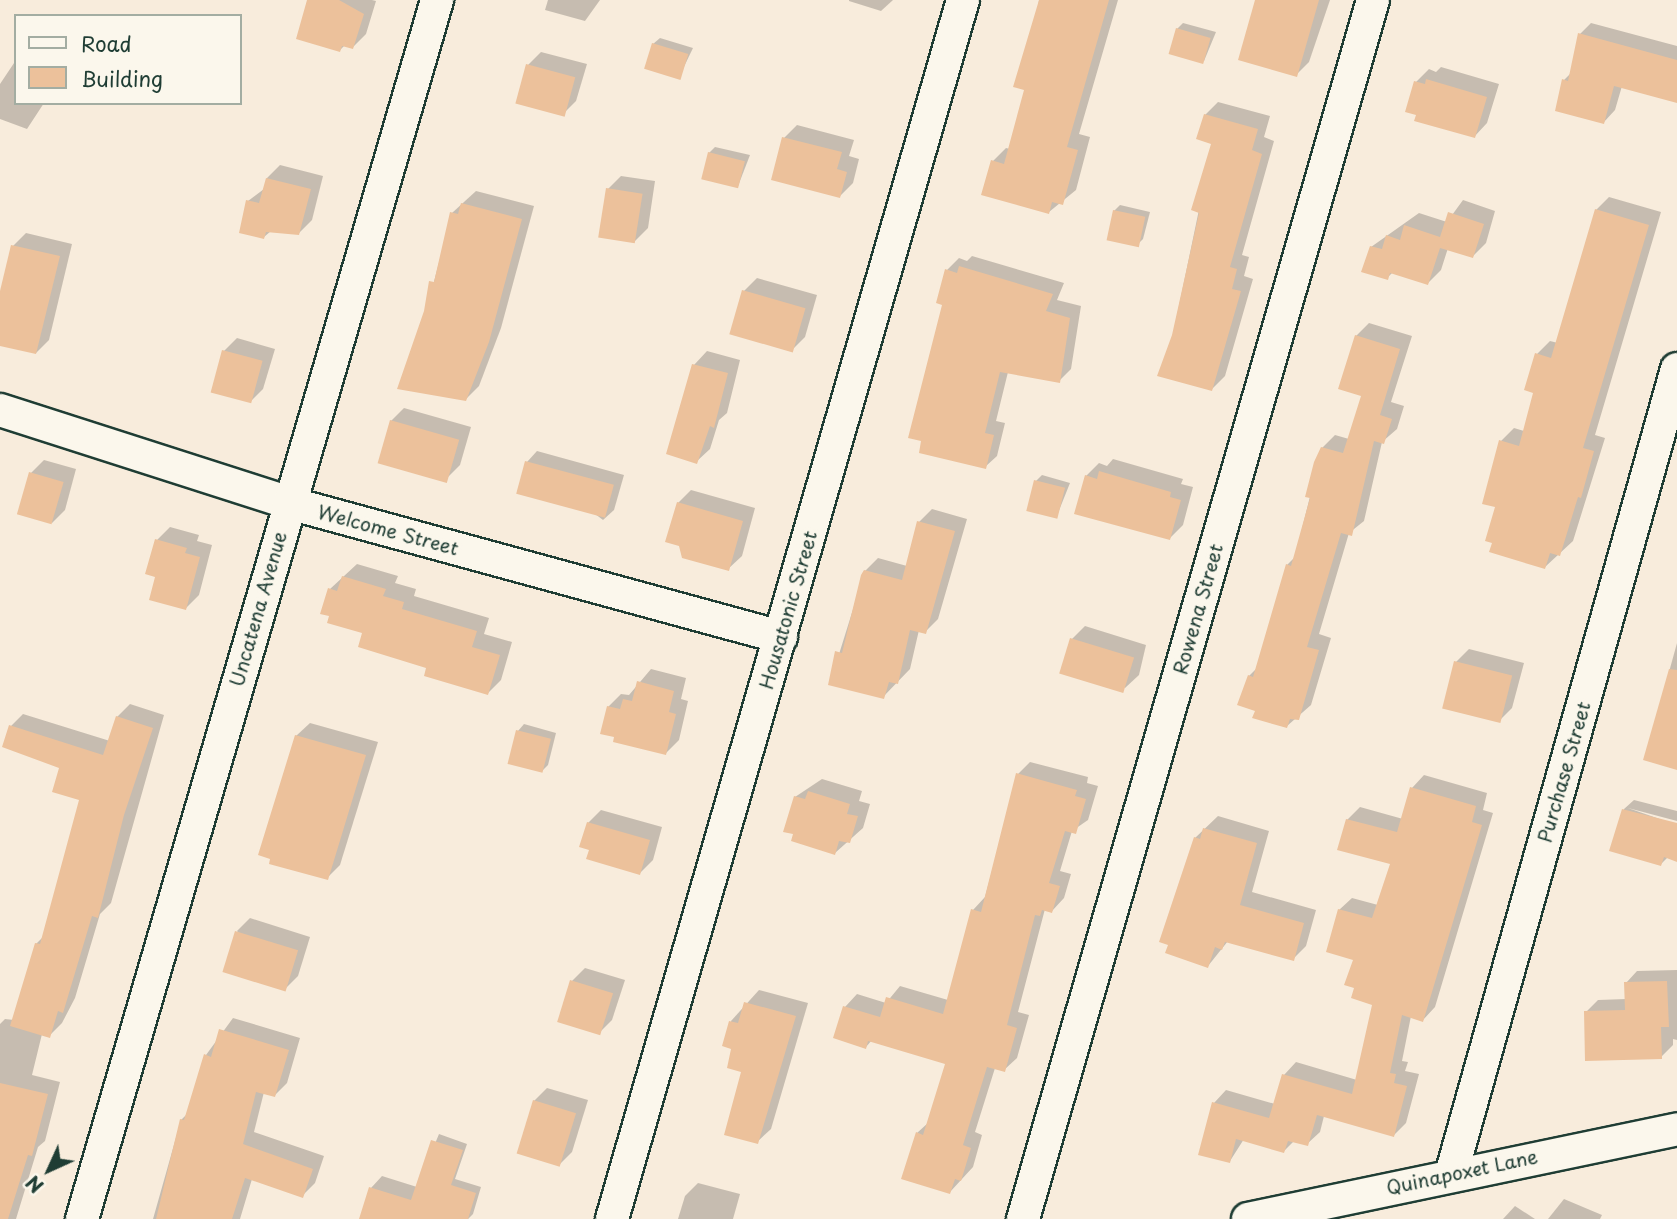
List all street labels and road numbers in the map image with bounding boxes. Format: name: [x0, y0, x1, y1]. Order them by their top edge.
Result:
street label: Welcome Street: [315, 500, 461, 560]
street label: Uncatena Avenue: [225, 528, 291, 690]
street label: Housatonic Street: [754, 528, 822, 692]
street label: Rowena Street: [1169, 541, 1227, 677]
street label: Purchase Street: [1533, 699, 1595, 845]
street label: Quinapoxet Lane: [1384, 1145, 1540, 1199]

